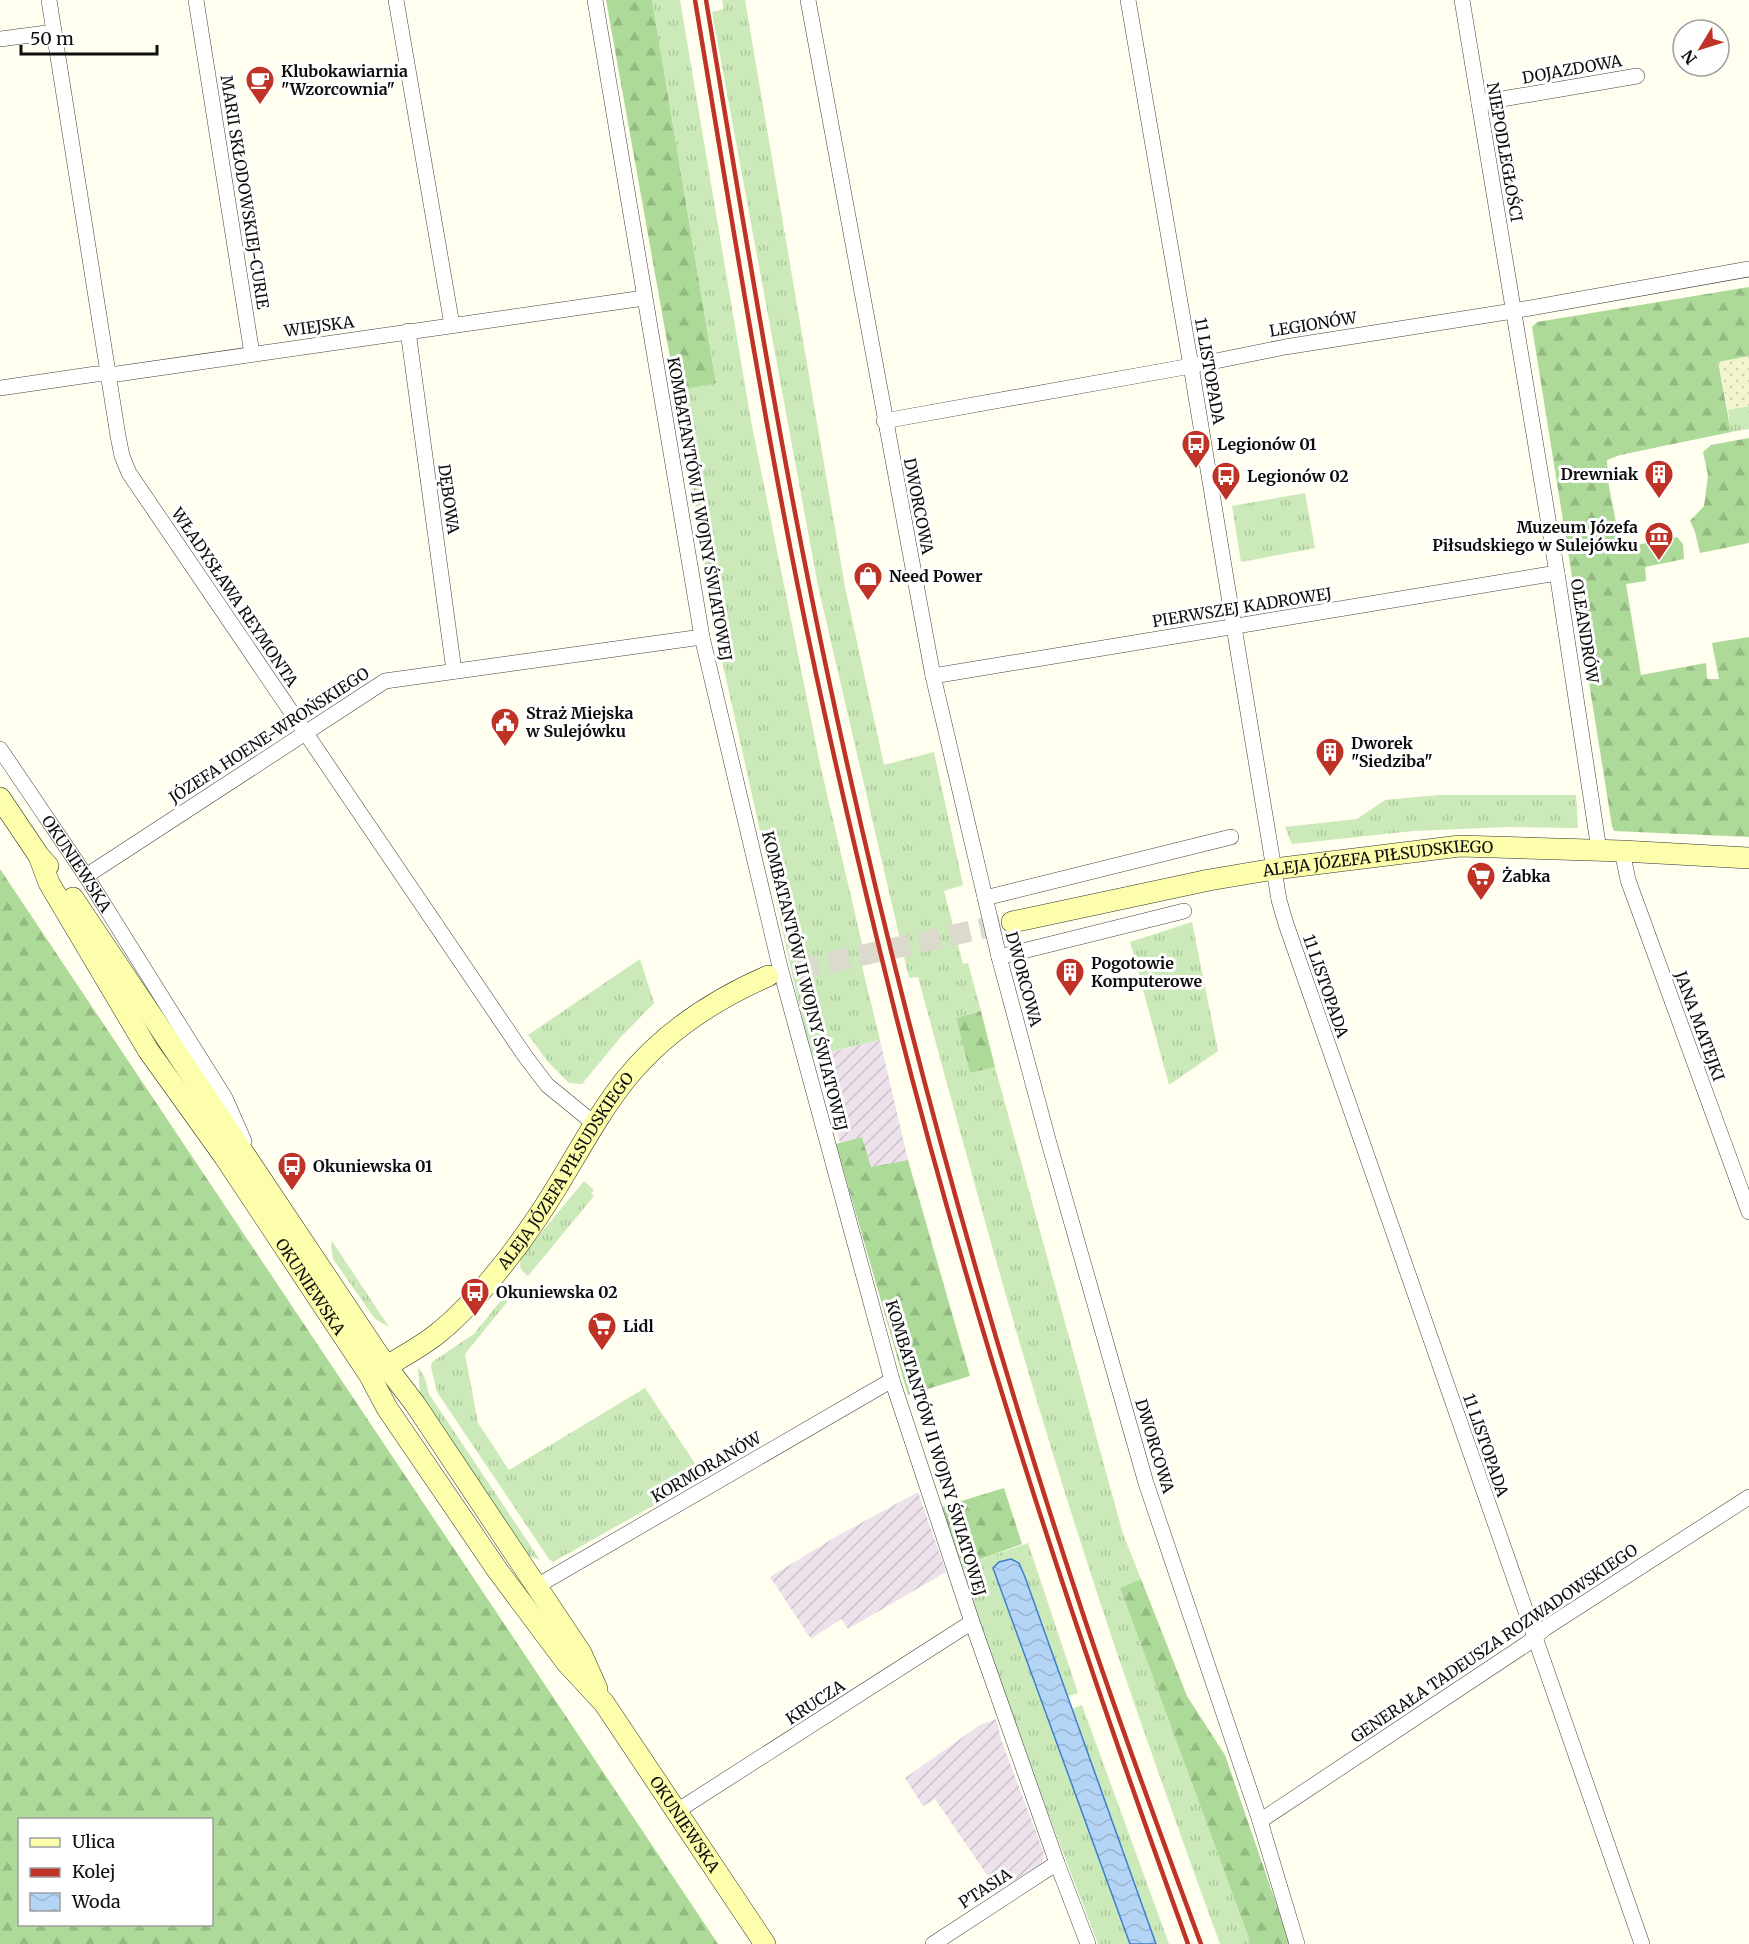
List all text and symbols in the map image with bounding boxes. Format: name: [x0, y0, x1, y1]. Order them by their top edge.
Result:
scale bar: [21, 18, 158, 56]
north arrow: [1671, 18, 1731, 78]
text: 50 m: [30, 27, 74, 50]
text: N: [1677, 46, 1701, 68]
street label: DOJAZDOWA: [1521, 50, 1624, 88]
place label: Klubokawiarnia "Wzorcownia": [281, 61, 408, 99]
cafe icon: Klubokawiarnia "Wzorcownia": [244, 64, 276, 106]
street label: MARII SKŁODOWSKIEJ-CURIE: [217, 74, 274, 311]
street label: NIEPODLEGŁOŚCI: [1483, 81, 1527, 223]
street label: LEGIONÓW: [1268, 307, 1359, 341]
street label: WIEJSKA: [282, 311, 356, 341]
street label: 11 LISTOPADA: [1191, 316, 1229, 427]
street label: KOMBATANTÓW II WOJNY ŚWIATOWEJ: [663, 355, 737, 663]
bus stop icon: Legionów 01: [1180, 428, 1212, 470]
place label: Legionów 01: [1217, 434, 1317, 454]
street label: DWORCOWA: [900, 456, 938, 556]
building icon: Drewniak: [1643, 458, 1675, 500]
bus stop icon: Legionów 02: [1210, 460, 1242, 502]
street label: DĘBOWA: [434, 463, 464, 536]
place label: Drewniak: [1560, 464, 1639, 484]
place label: Legionów 02: [1247, 466, 1349, 486]
street label: WŁADYSŁAWA REYMONTA: [167, 503, 303, 691]
place label: Muzeum Józefa Piłsudskiego w Sulejówku: [1432, 517, 1638, 555]
museum icon: Muzeum Józefa Piłsudskiego w Sulejówku: [1643, 520, 1675, 562]
shop icon: Need Power: [852, 560, 884, 602]
place label: Need Power: [889, 566, 983, 586]
street label: OLEANDRÓW: [1567, 577, 1603, 686]
street label: PIERWSZEJ KADROWEJ: [1151, 583, 1333, 631]
street label: JÓZEFA HOENE-WROŃSKIEGO: [164, 662, 373, 808]
place label: Straż Miejska w Sulejówku: [525, 703, 634, 741]
public building icon: Straż Miejska w Sulejówku: [489, 706, 521, 748]
place label: Dworek "Siedziba": [1351, 733, 1433, 771]
building icon: Dworek "Siedziba": [1314, 736, 1346, 778]
street label: OKUNIEWSKA: [38, 811, 116, 916]
street label: KOMBATANTÓW II WOJNY ŚWIATOWEJ: [758, 829, 852, 1133]
street label: ALEJA JÓZEFA PIŁSUDSKIEGO: [1260, 836, 1494, 881]
supermarket icon: Żabka: [1465, 860, 1497, 902]
place label: Żabka: [1502, 866, 1551, 886]
street label: DWORCOWA: [1002, 929, 1046, 1029]
street label: 11 LISTOPADA: [1299, 932, 1353, 1041]
place label: Pogotowie Komputerowe: [1091, 953, 1202, 991]
building icon: Pogotowie Komputerowe: [1054, 956, 1086, 998]
street label: JANA MATEJKI: [1671, 967, 1729, 1084]
street label: ALEJA JÓZEFA PIŁSUDSKIEGO: [493, 1068, 638, 1274]
bus stop icon: Okuniewska 01: [276, 1150, 308, 1192]
place label: Okuniewska 01: [313, 1156, 433, 1176]
street label: OKUNIEWSKA: [271, 1234, 350, 1339]
bus stop icon: Okuniewska 02: [459, 1276, 491, 1318]
place label: Okuniewska 02: [496, 1282, 618, 1302]
street label: KOMBATANTÓW II WOJNY ŚWIATOWEJ: [881, 1298, 991, 1598]
supermarket icon: Lidl: [586, 1310, 618, 1352]
place label: Lidl: [623, 1316, 654, 1336]
street label: 11 LISTOPADA: [1459, 1391, 1513, 1500]
street label: DWORCOWA: [1131, 1396, 1179, 1496]
street label: KORMORANÓW: [648, 1427, 765, 1507]
street label: GENERAŁA TADEUSZA ROZWADOWSKIEGO: [1347, 1539, 1642, 1747]
street label: KRUCZA: [782, 1675, 849, 1728]
street label: OKUNIEWSKA: [646, 1772, 725, 1877]
legend: [18, 1818, 213, 1926]
text: Ulica: [72, 1830, 116, 1853]
text: Kolej: [72, 1860, 116, 1883]
street label: PTASIA: [955, 1863, 1016, 1912]
text: Woda: [71, 1890, 121, 1913]

